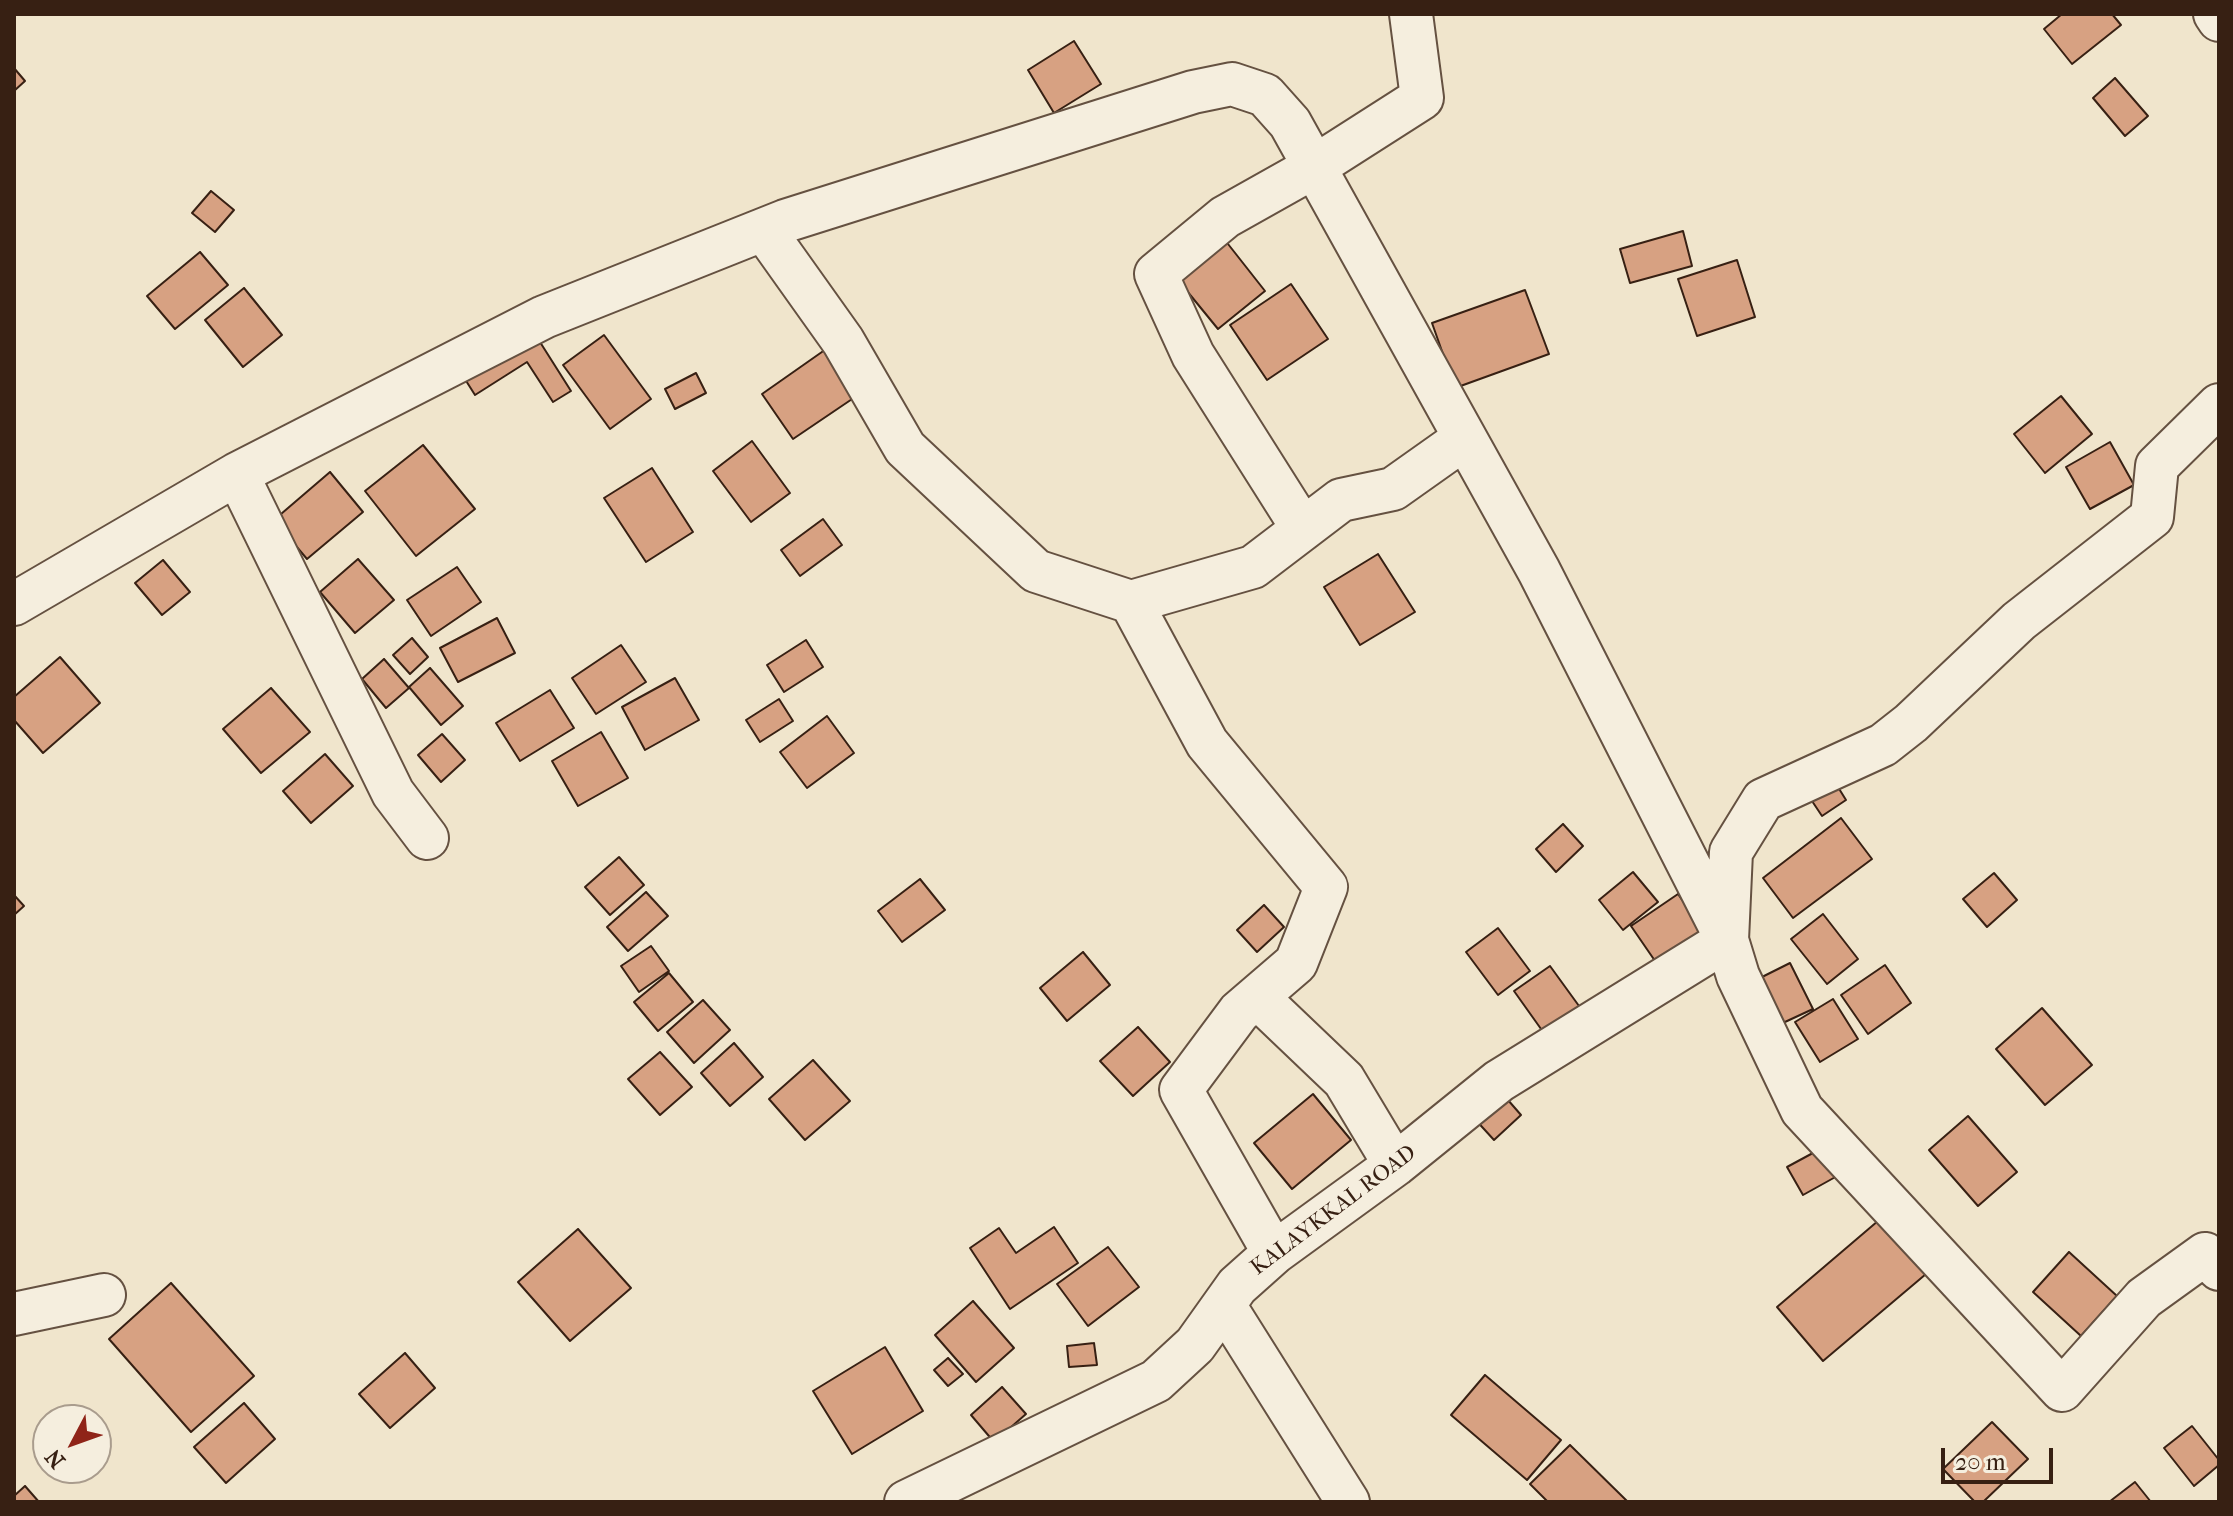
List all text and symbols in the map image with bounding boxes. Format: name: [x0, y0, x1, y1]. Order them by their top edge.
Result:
street label: KALAYKKAL ROAD: [1246, 1140, 1422, 1282]
north arrow: [32, 1404, 112, 1484]
scale bar: [1945, 1432, 2057, 1482]
text: N: [40, 1444, 71, 1473]
text: 20 m: [1955, 1448, 2006, 1476]

